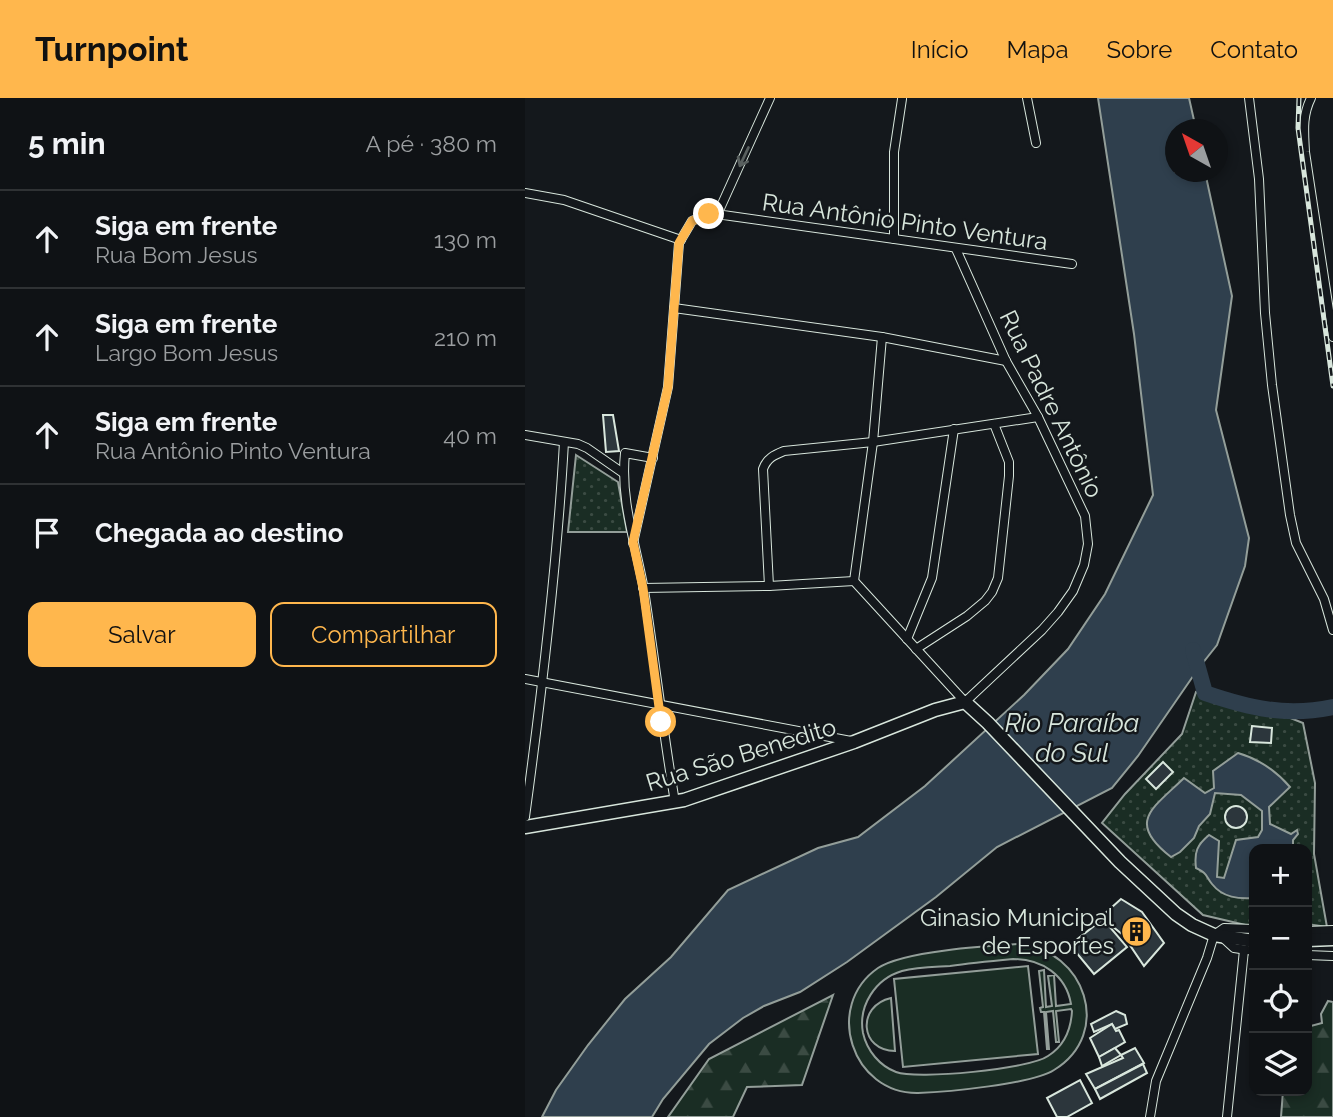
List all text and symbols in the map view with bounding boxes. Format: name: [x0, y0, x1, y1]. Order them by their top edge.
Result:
text: Turnpoint: [35, 30, 188, 69]
text: Início: [911, 35, 969, 64]
text: Mapa: [1007, 35, 1068, 64]
text: Sobre: [1106, 35, 1172, 64]
text: Contato: [1210, 35, 1298, 64]
north arrow: [1165, 119, 1228, 182]
text: 5 min: [28, 126, 106, 161]
text: A pé · 380 m: [366, 130, 497, 157]
one-way arrow: [737, 145, 750, 167]
street label: Rua Antônio Pinto Ventura: [761, 187, 1050, 256]
route end: [693, 198, 724, 229]
text: Siga em frente: [95, 211, 277, 241]
icon: ahead: [28, 220, 66, 258]
text: 130 m: [434, 226, 497, 253]
text: Rua Bom Jesus: [95, 241, 258, 268]
street label: Rua Padre Antônio: [993, 305, 1109, 502]
text: Siga em frente: [95, 309, 277, 339]
icon: ahead: [28, 318, 66, 356]
text: 210 m: [434, 324, 497, 351]
text: Largo Bom Jesus: [95, 339, 278, 366]
text: Siga em frente: [95, 407, 277, 437]
icon: ahead: [28, 416, 66, 454]
text: 40 m: [443, 422, 497, 449]
text: Rua Antônio Pinto Ventura: [95, 437, 371, 464]
icon: arrive: [28, 514, 66, 552]
text: Chegada ao destino: [95, 518, 344, 548]
button: Salvar: [28, 602, 256, 667]
button: Compartilhar: [270, 602, 497, 667]
route start: [645, 706, 676, 737]
water label: Rio Paraíba do Sul: [1005, 708, 1139, 768]
street label: Rua São Benedito: [642, 712, 839, 797]
map controls: [1249, 844, 1312, 1096]
button: +: [1249, 844, 1312, 907]
place label: Ginasio Municipal de Esportes: [920, 903, 1114, 960]
button: −: [1249, 907, 1312, 970]
building icon: Ginasio Municipal de Esportes: [1120, 915, 1154, 949]
button: locate: [1249, 970, 1312, 1033]
button: layers: [1249, 1033, 1312, 1096]

